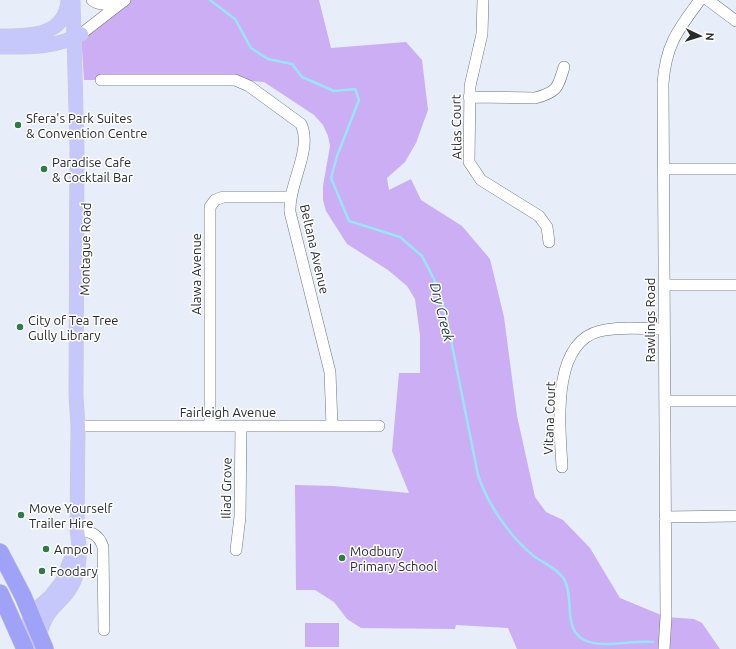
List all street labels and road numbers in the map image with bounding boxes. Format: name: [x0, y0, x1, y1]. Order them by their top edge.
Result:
street label: Atlas Court: [448, 94, 464, 160]
street label: Montague Road: [77, 202, 93, 296]
street label: Beltana Avenue: [298, 203, 332, 295]
street label: Alawa Avenue: [189, 233, 203, 315]
street label: Rawlings Road: [643, 278, 657, 362]
street label: Vitana Court: [541, 381, 557, 455]
street label: Fairleigh Avenue: [180, 405, 276, 419]
street label: Iliad Grove: [218, 457, 234, 519]

